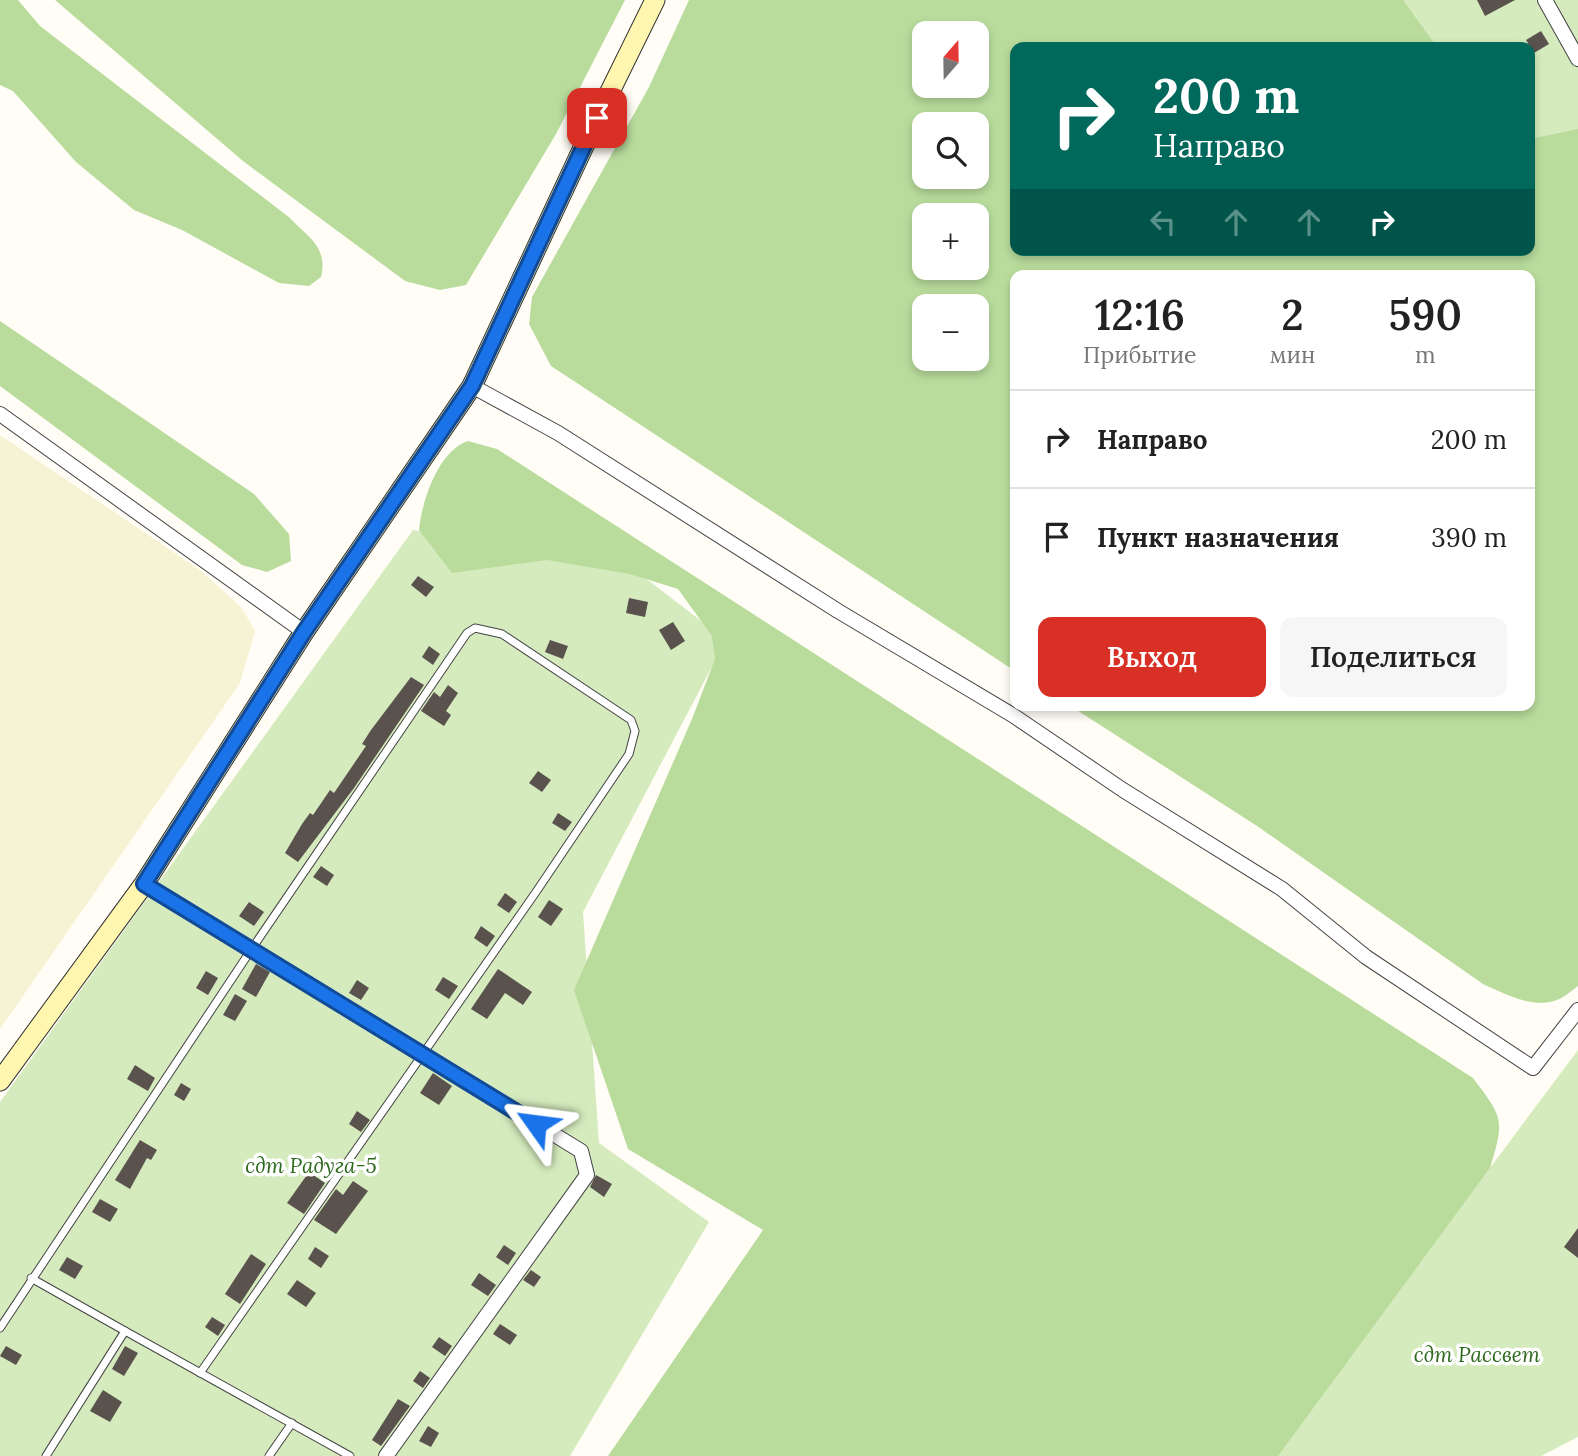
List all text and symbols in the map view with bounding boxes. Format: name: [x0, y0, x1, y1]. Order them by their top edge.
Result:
north arrow: [912, 21, 989, 98]
map controls: [912, 21, 989, 371]
text: 200 m: [1153, 64, 1299, 126]
icon: right: [1038, 70, 1129, 161]
pin: [567, 88, 627, 148]
icon: arrive: [578, 99, 616, 137]
button: search: [912, 112, 989, 189]
text: Направо: [1153, 125, 1285, 166]
button: +: [912, 203, 989, 280]
icon: left: [1144, 203, 1182, 241]
icon: ahead: [1217, 203, 1255, 241]
icon: ahead: [1290, 203, 1328, 241]
icon: right: [1363, 203, 1401, 241]
text: 12:16: [1095, 288, 1185, 342]
text: 2: [1281, 288, 1304, 342]
text: 590: [1388, 288, 1462, 342]
button: −: [912, 294, 989, 371]
text: Прибытие: [1083, 340, 1197, 369]
text: мин: [1270, 340, 1315, 369]
text: m: [1415, 340, 1435, 369]
icon: right: [1038, 420, 1076, 458]
text: Направо: [1097, 423, 1208, 456]
text: 200 m: [1431, 423, 1507, 456]
icon: arrive: [1038, 518, 1076, 556]
text: Пункт назначения: [1097, 521, 1339, 554]
text: 390 m: [1431, 521, 1507, 554]
button: Выход: [1038, 617, 1266, 697]
button: Поделиться: [1280, 617, 1507, 697]
position arrow: [499, 1087, 573, 1161]
park label: сдт Радуга-5: [245, 1152, 377, 1179]
park label: сдт Рассвет: [1414, 1341, 1541, 1368]

